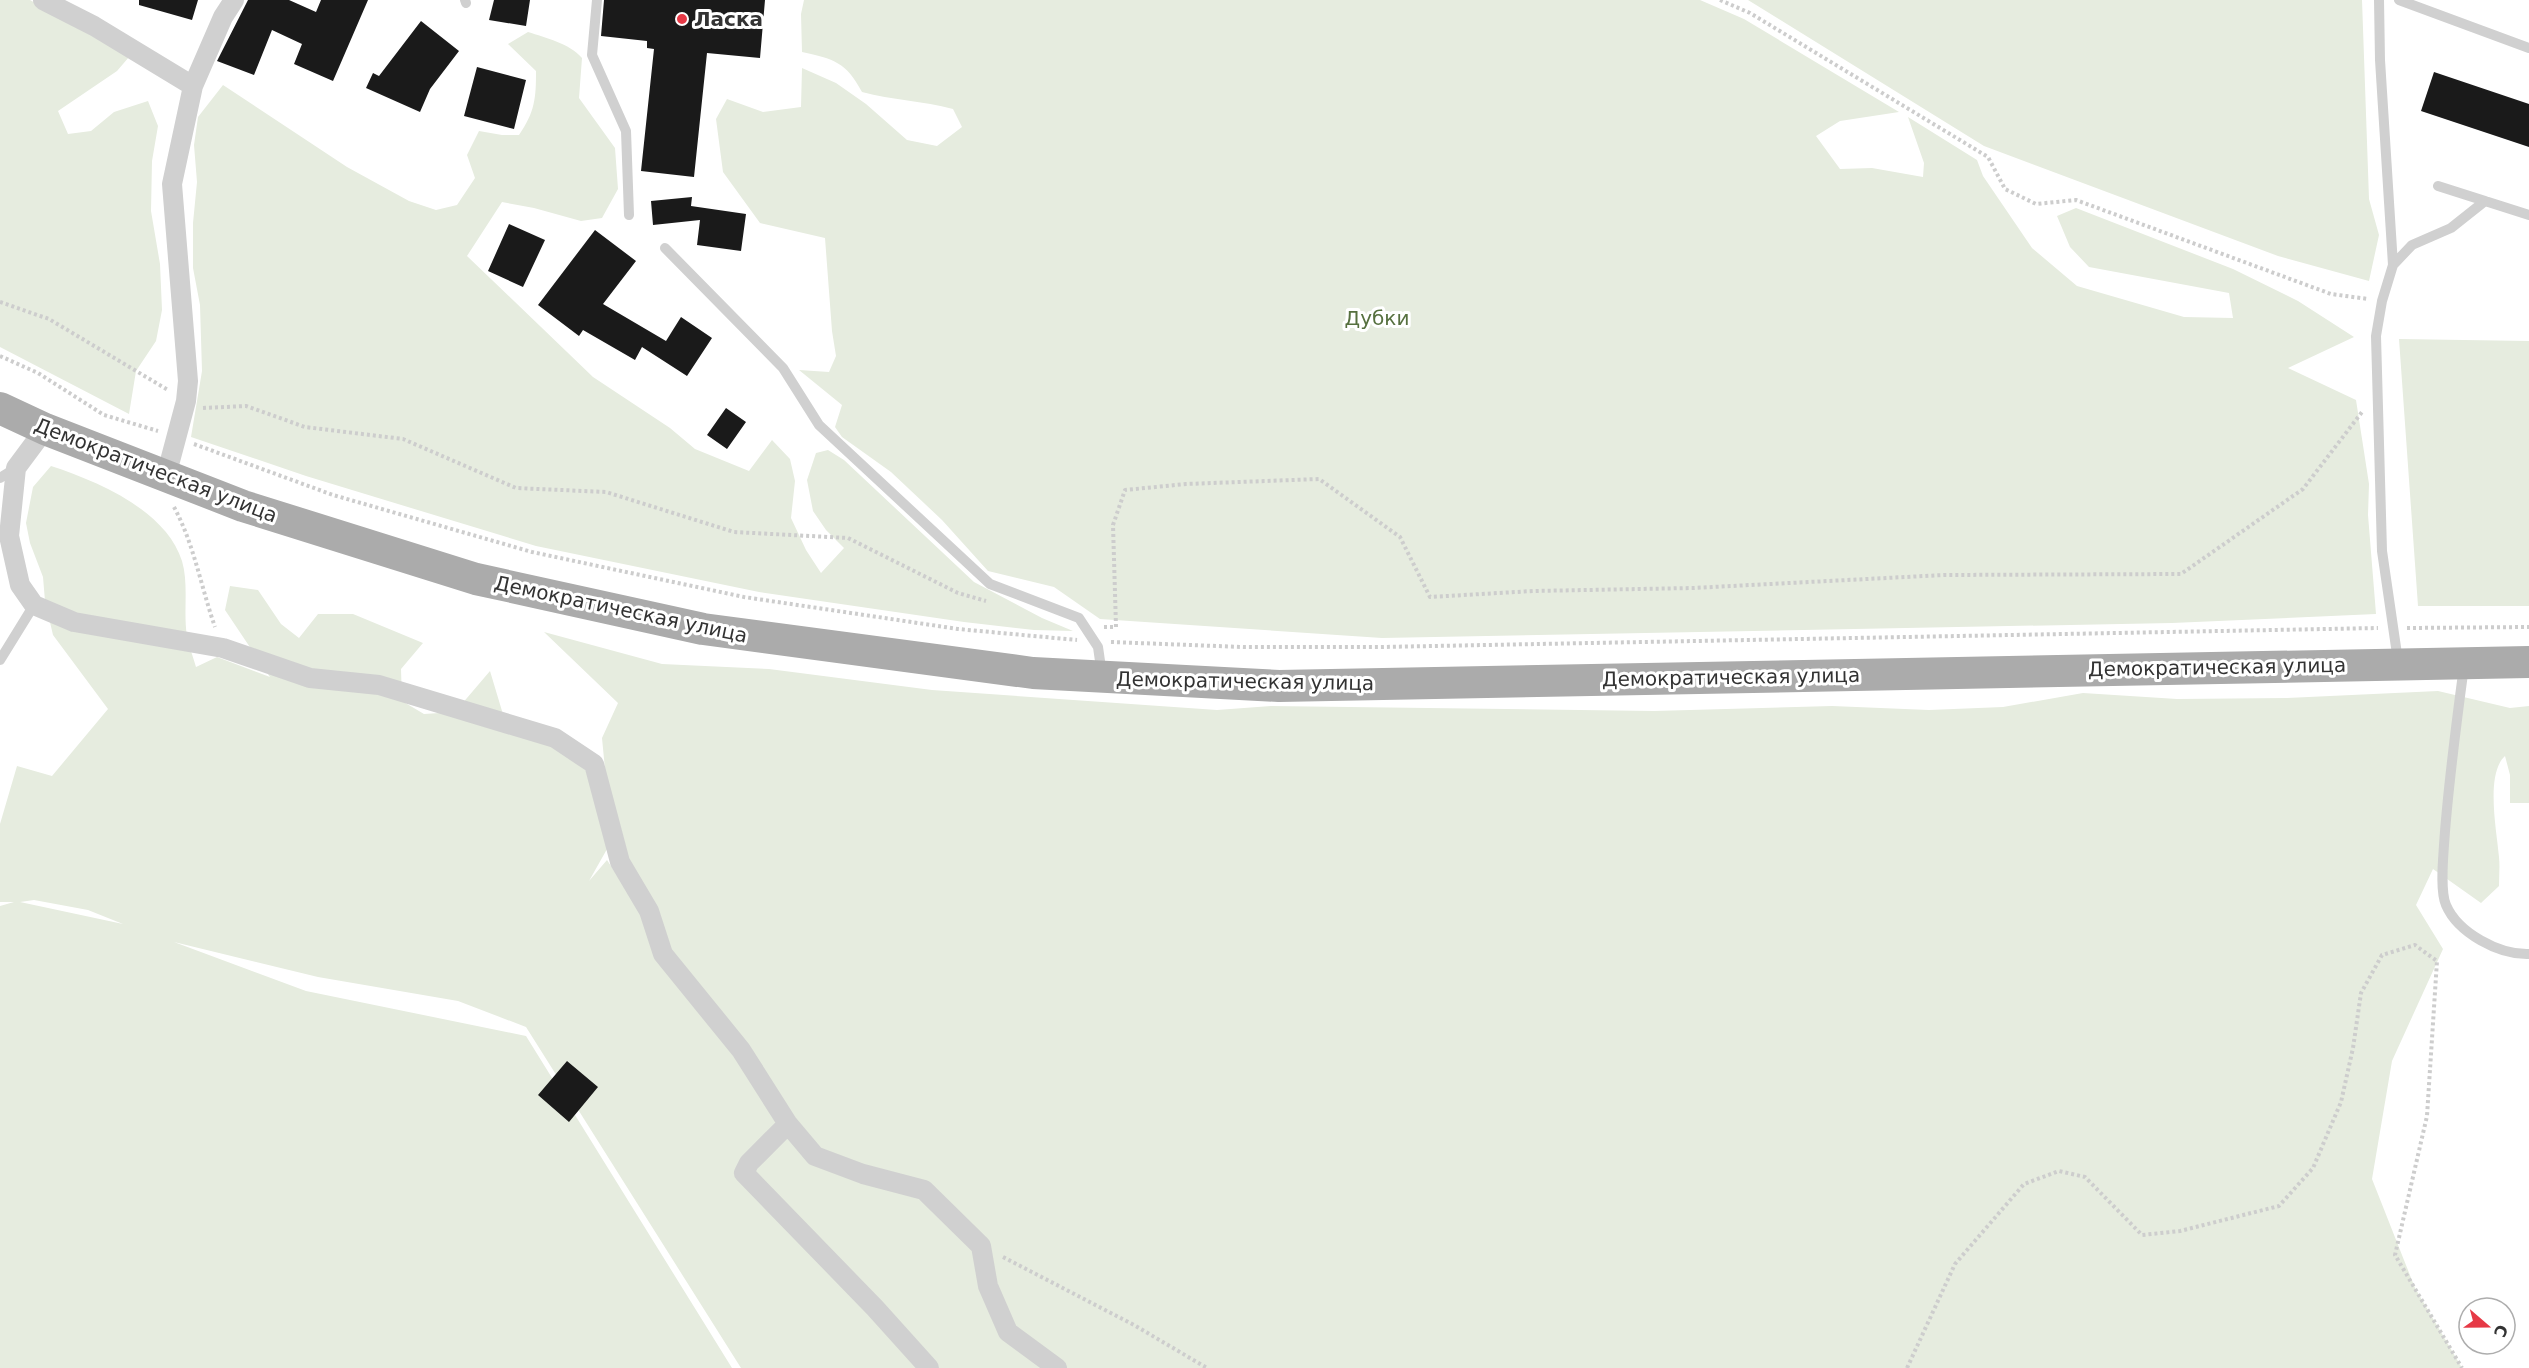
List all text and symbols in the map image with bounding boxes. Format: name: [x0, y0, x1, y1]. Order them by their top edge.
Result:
place label: Ласка: [694, 7, 763, 31]
marker: Ласка: [675, 12, 689, 26]
park label: Дубки: [1345, 306, 1409, 330]
street label: Демократическая улица: [31, 413, 281, 527]
street label: Демократическая улица: [492, 570, 750, 648]
street label: Демократическая улица: [2088, 653, 2346, 681]
street label: Демократическая улица: [1602, 663, 1860, 691]
street label: Демократическая улица: [1116, 667, 1374, 695]
north arrow: [2457, 1296, 2517, 1356]
text: С: [2490, 1322, 2512, 1340]

